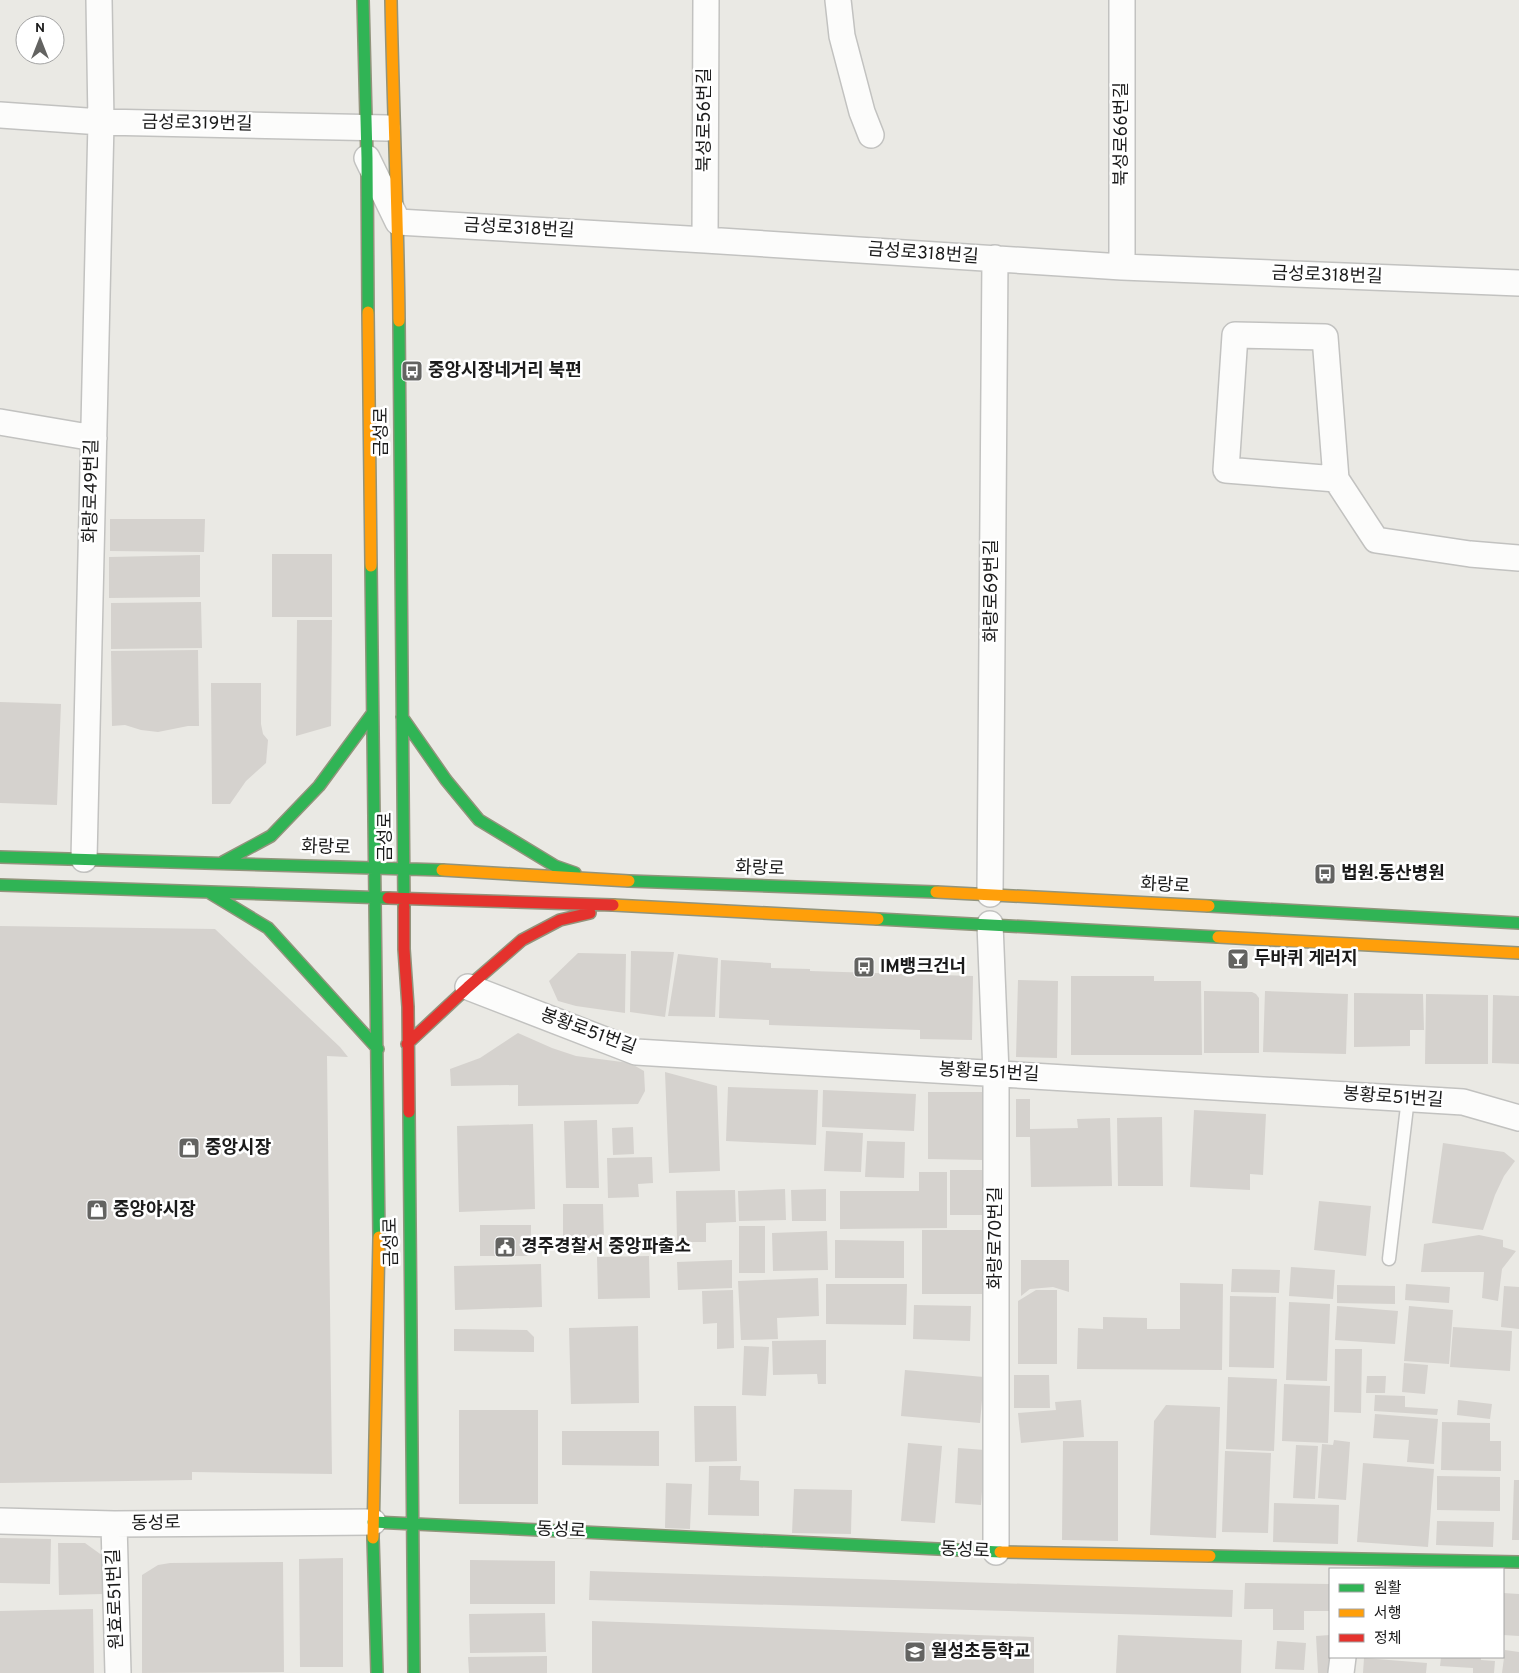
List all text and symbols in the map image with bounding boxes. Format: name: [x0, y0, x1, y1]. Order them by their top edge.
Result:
north arrow: [15, 15, 65, 65]
text: N: [35, 20, 45, 37]
street label: 북성로56번길: [694, 68, 717, 172]
street label: 북성로66번길: [1111, 82, 1134, 186]
street label: 금성로319번길: [141, 112, 253, 136]
street label: 금성로318번길: [463, 215, 575, 243]
street label: 금성로318번길: [867, 239, 979, 269]
street label: 금성로318번길: [1271, 263, 1383, 289]
bus stop icon: 중앙시장네거리 북편: [400, 359, 424, 383]
place label: 중앙시장네거리 북편: [428, 360, 582, 383]
street label: 금성로: [371, 407, 394, 457]
street label: 화랑로49번길: [80, 439, 104, 543]
street label: 화랑로69번길: [981, 539, 1004, 643]
street label: 금성로: [375, 812, 398, 862]
street label: 화랑로: [301, 836, 351, 860]
street label: 화랑로: [735, 857, 785, 881]
bus stop icon: 법원.동산병원: [1313, 862, 1337, 886]
place label: 법원.동산병원: [1341, 863, 1445, 886]
street label: 화랑로: [1140, 873, 1190, 899]
bar icon: 두바퀴 게러지: [1226, 947, 1250, 971]
place label: 두바퀴 게러지: [1254, 948, 1358, 971]
bus stop icon: IM뱅크건너: [852, 955, 876, 979]
place label: IM뱅크건너: [880, 956, 966, 979]
street label: 봉황로51번길: [537, 1004, 639, 1060]
street label: 봉황로51번길: [938, 1059, 1040, 1087]
street label: 봉황로51번길: [1342, 1083, 1444, 1113]
shop icon: 중앙시장: [177, 1136, 201, 1160]
place label: 중앙시장: [205, 1137, 272, 1160]
street label: 화랑로70번길: [985, 1186, 1008, 1290]
shop icon: 중앙야시장: [85, 1198, 109, 1222]
place label: 중앙야시장: [113, 1199, 196, 1222]
street label: 금성로: [380, 1217, 404, 1267]
public building icon: 경주경찰서 중앙파출소: [493, 1235, 517, 1259]
place label: 경주경찰서 중앙파출소: [521, 1236, 691, 1259]
street label: 동성로: [131, 1512, 181, 1536]
street label: 동성로: [536, 1518, 586, 1544]
street label: 동성로: [940, 1538, 990, 1564]
street label: 원효로51번길: [103, 1548, 129, 1650]
legend: [1329, 1568, 1504, 1658]
text: 원활: [1374, 1580, 1402, 1599]
text: 서행: [1374, 1605, 1402, 1624]
text: 정체: [1374, 1630, 1402, 1649]
school or university icon: 월성초등학교: [903, 1640, 927, 1664]
place label: 월성초등학교: [931, 1641, 1030, 1664]

